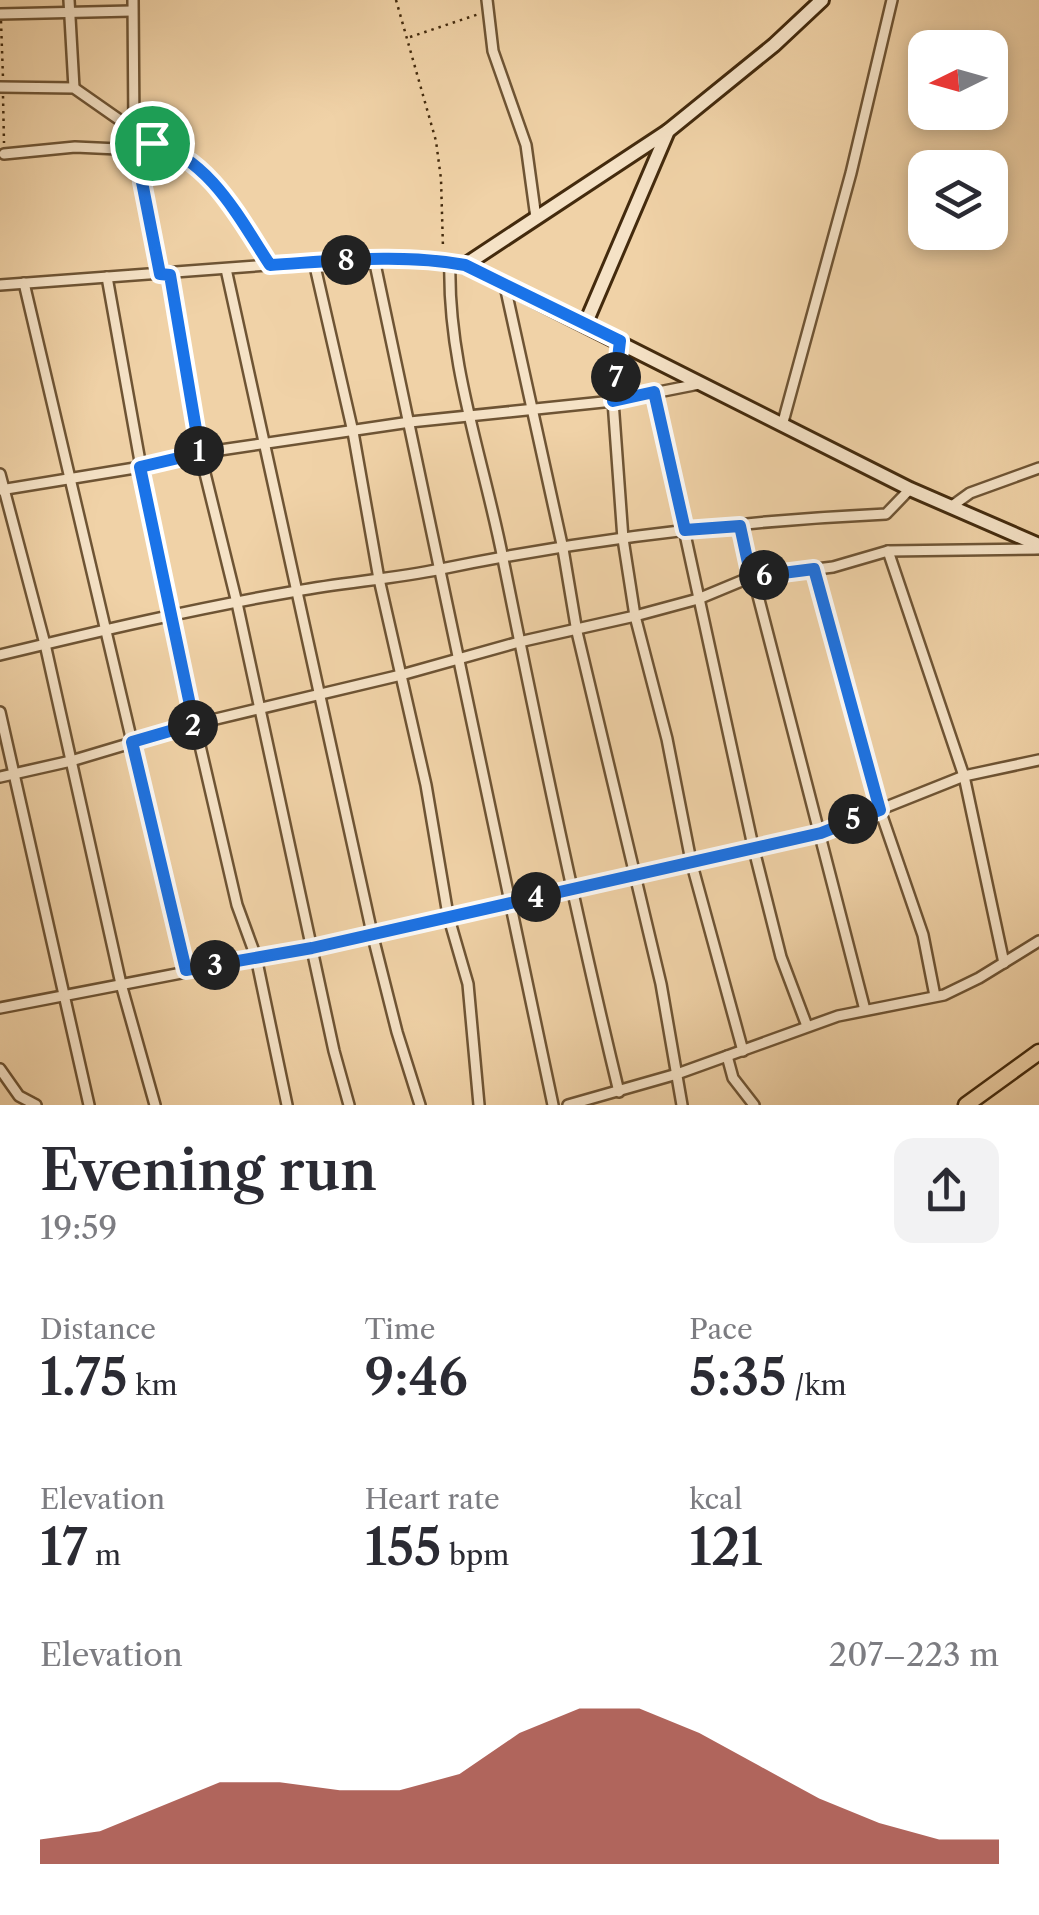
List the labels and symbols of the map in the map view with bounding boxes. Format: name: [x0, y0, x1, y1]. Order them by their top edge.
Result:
north arrow: [908, 30, 1008, 130]
pin: [110, 101, 195, 186]
pin: 8: [321, 235, 371, 285]
pin: 7: [591, 352, 641, 402]
pin: 1: [174, 426, 224, 476]
pin: 6: [739, 550, 789, 600]
pin: 2: [168, 700, 218, 750]
pin: 5: [828, 794, 878, 844]
pin: 4: [511, 872, 561, 922]
pin: 3: [190, 940, 240, 990]

